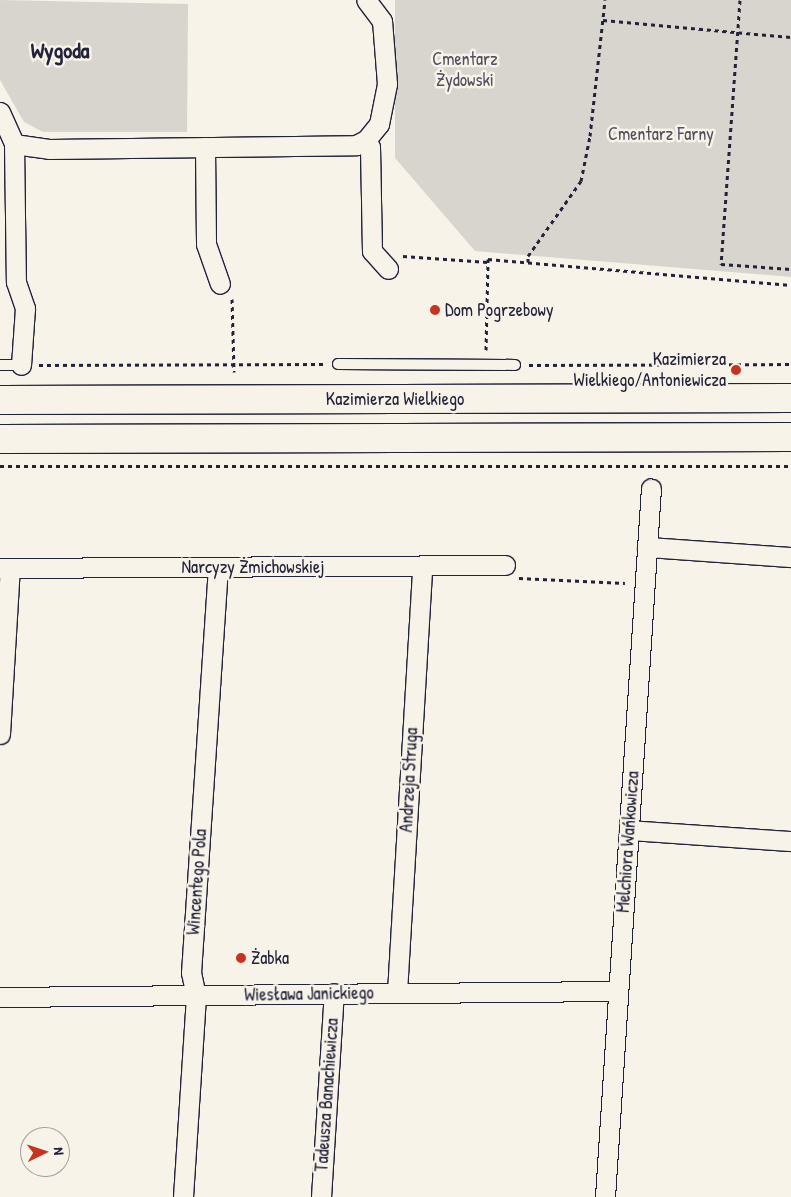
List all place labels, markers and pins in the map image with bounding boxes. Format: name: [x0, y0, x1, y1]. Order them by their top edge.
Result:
place label: Dom Pogrzebowy: [445, 299, 554, 321]
marker: Dom Pogrzebowy: [429, 304, 441, 316]
place label: Kazimierza Wielkiego/Antoniewicza: [574, 349, 726, 392]
marker: Kazimierza Wielkiego/Antoniewicza: [730, 364, 742, 376]
place label: Żabka: [251, 947, 289, 969]
marker: Żabka: [235, 952, 247, 964]

